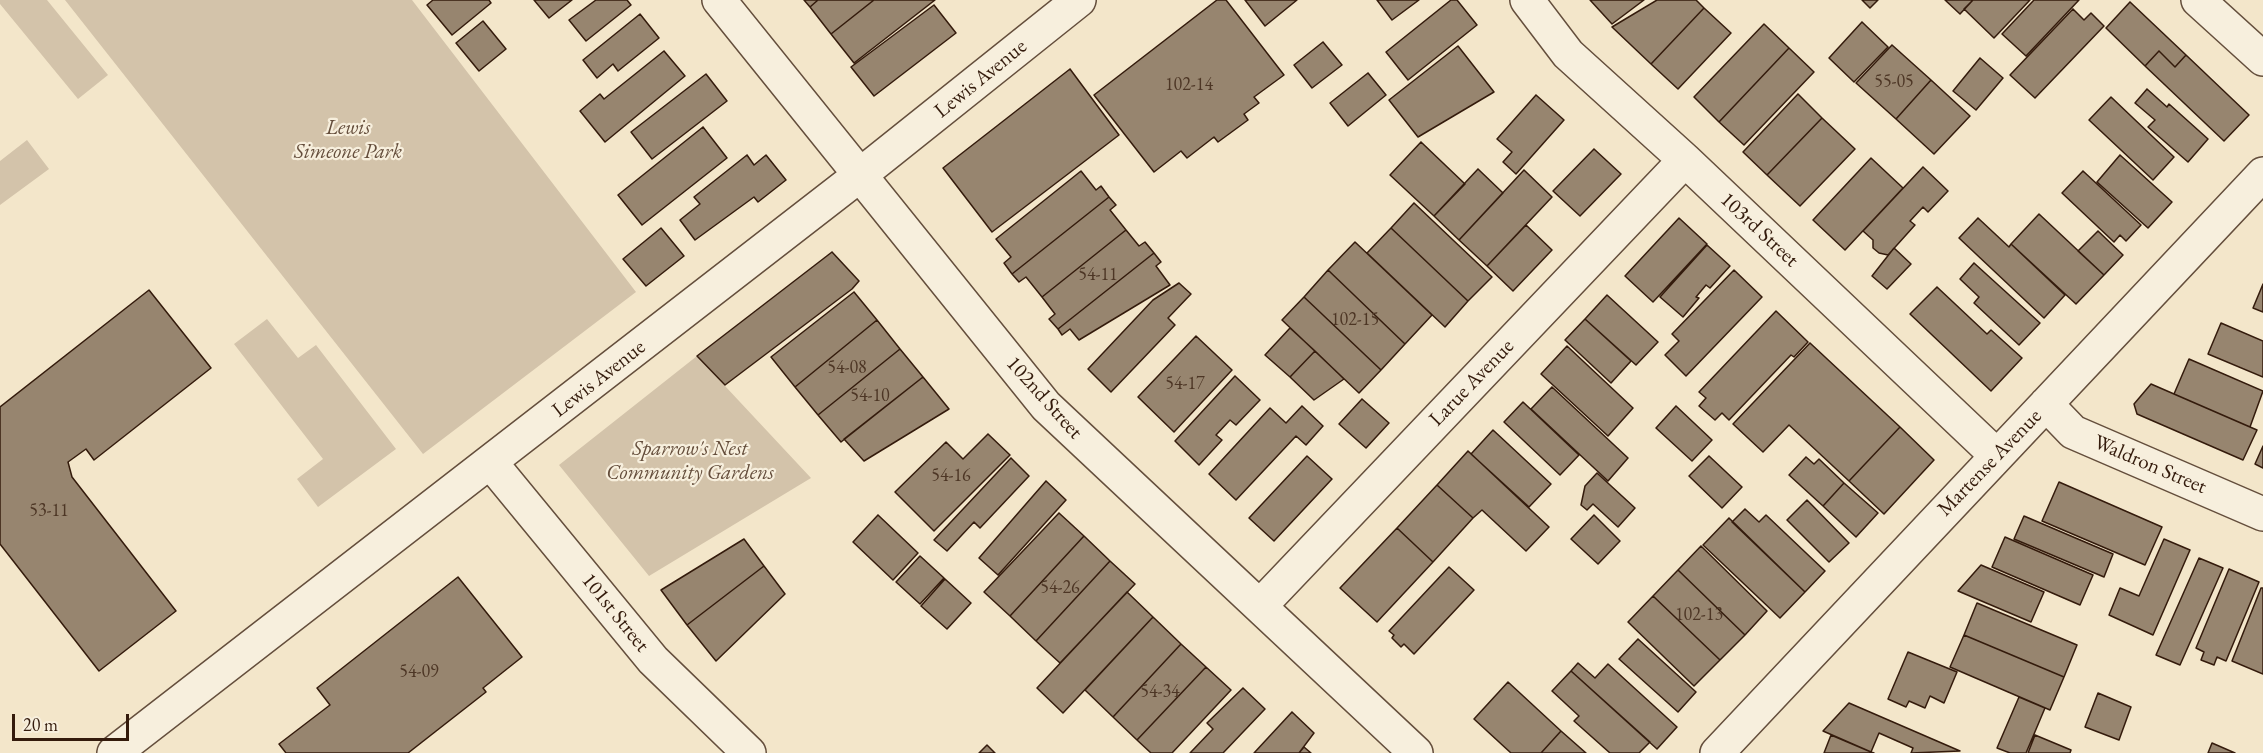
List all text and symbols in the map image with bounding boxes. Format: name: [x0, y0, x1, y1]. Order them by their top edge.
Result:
street label: Lewis Avenue: [930, 34, 1032, 124]
house number: 55-05: [1874, 71, 1914, 93]
house number: 102-14: [1165, 74, 1213, 96]
park label: Lewis Simeone Park: [294, 115, 402, 165]
street label: 103rd Street: [1714, 187, 1804, 273]
house number: 54-11: [1078, 264, 1118, 286]
house number: 102-15: [1331, 309, 1379, 331]
street label: Larue Avenue: [1424, 334, 1520, 432]
street label: Lewis Avenue: [547, 335, 651, 423]
street label: 102nd Street: [1000, 352, 1088, 444]
house number: 54-08: [827, 357, 867, 379]
house number: 54-17: [1165, 373, 1205, 395]
house number: 54-10: [850, 385, 890, 407]
street label: Martense Avenue: [1933, 404, 2047, 522]
street label: Waldron Street: [2090, 430, 2210, 500]
park label: Sparrow's Nest Community Gardens: [606, 436, 774, 486]
house number: 54-16: [931, 465, 971, 487]
house number: 53-11: [29, 500, 69, 522]
street label: 101st Street: [576, 569, 654, 657]
house number: 54-26: [1040, 577, 1080, 599]
house number: 102-13: [1675, 604, 1723, 626]
house number: 54-09: [399, 661, 439, 683]
house number: 54-34: [1140, 681, 1180, 703]
scale bar: [15, 702, 132, 740]
text: 20 m: [23, 713, 58, 736]

